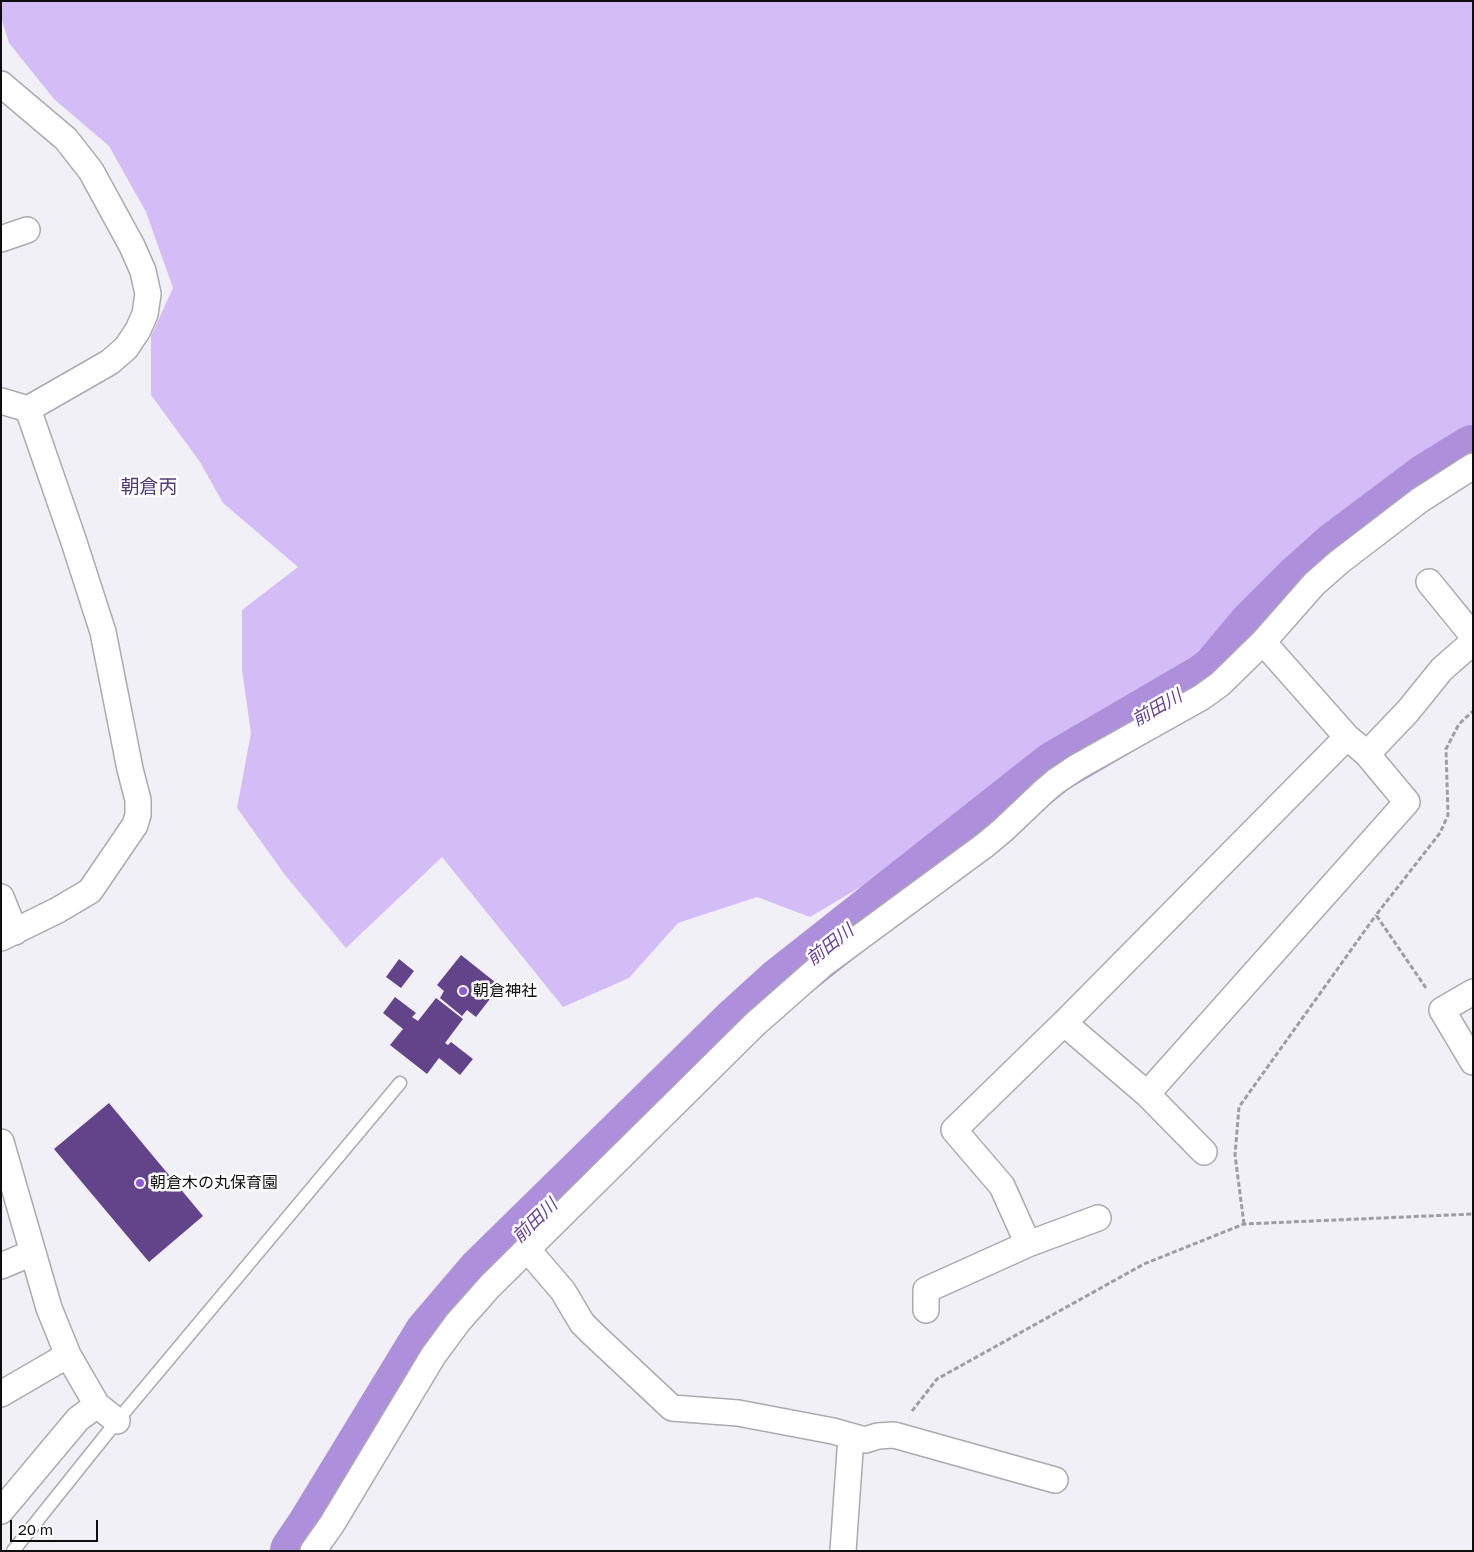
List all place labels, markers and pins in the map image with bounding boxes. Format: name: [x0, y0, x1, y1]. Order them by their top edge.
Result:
place label: 朝倉神社: [473, 981, 537, 1001]
marker: 朝倉神社: [457, 985, 469, 997]
place label: 朝倉木の丸保育園: [150, 1173, 278, 1193]
marker: 朝倉木の丸保育園: [134, 1177, 146, 1189]

